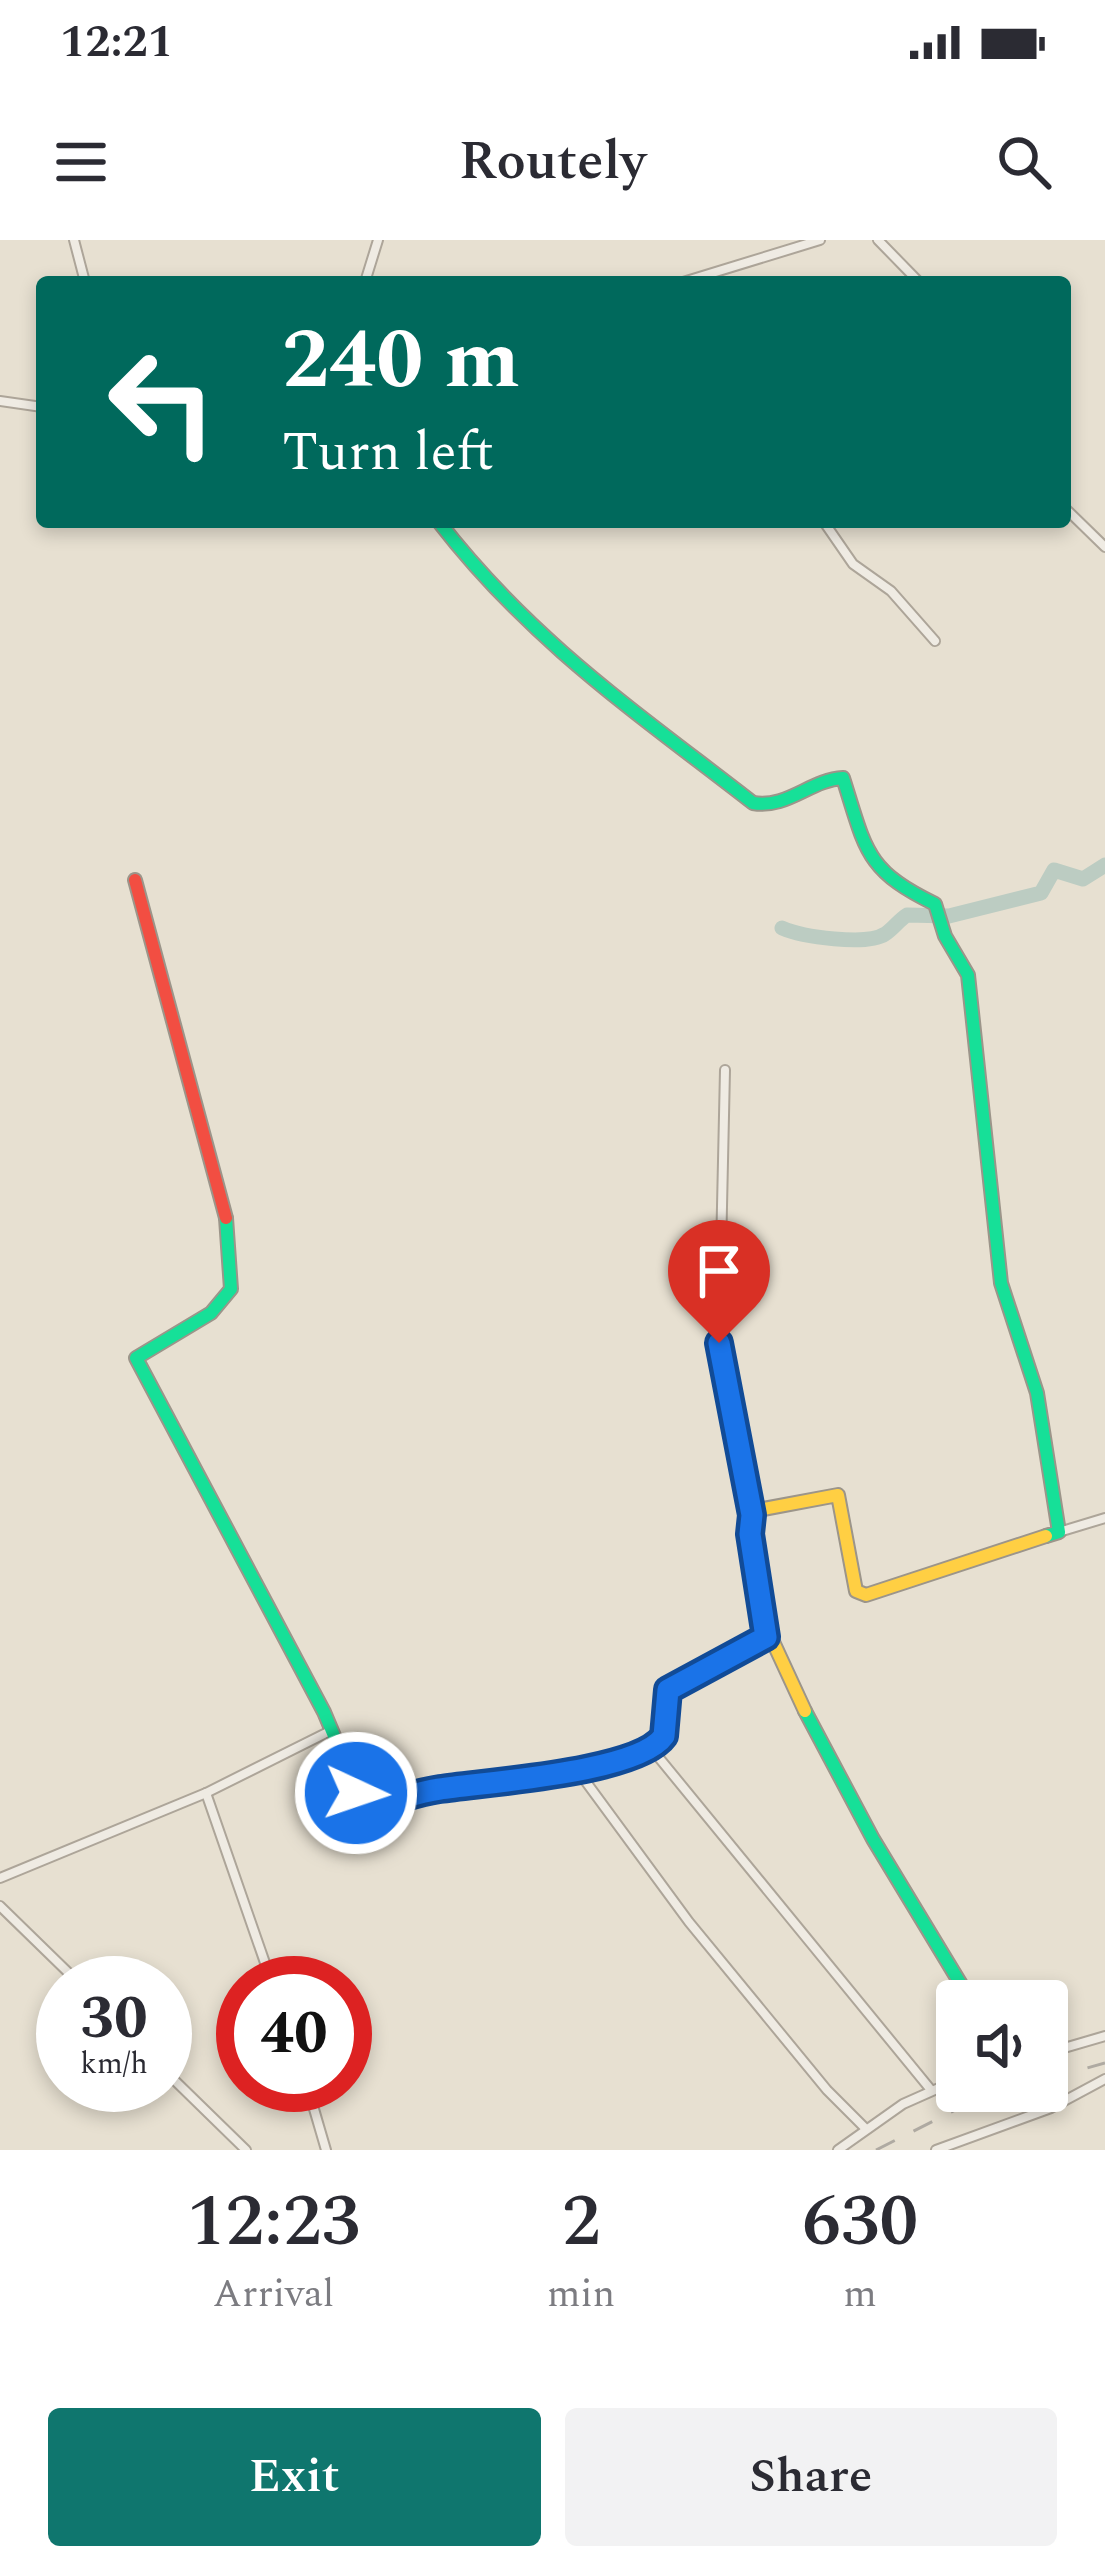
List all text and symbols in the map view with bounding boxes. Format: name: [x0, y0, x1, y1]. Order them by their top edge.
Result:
text: 12:21: [60, 8, 173, 77]
text: Routely: [459, 121, 646, 203]
icon: menu: [48, 129, 114, 195]
icon: search: [991, 129, 1057, 195]
text: 240 m: [282, 297, 520, 425]
icon: left: [84, 324, 240, 480]
text: Turn left: [282, 412, 494, 494]
pin: [668, 1220, 770, 1343]
icon: arrive: [686, 1238, 752, 1304]
position arrow: [293, 1730, 419, 1856]
speed limit sign: 40: [216, 1956, 372, 2112]
text: 30: [80, 1973, 148, 2065]
map controls: [936, 1980, 1068, 2112]
button: sound: [936, 1980, 1068, 2112]
text: km/h: [80, 2041, 148, 2087]
text: 12:23: [187, 2168, 360, 2277]
text: 2: [562, 2168, 600, 2277]
text: 630: [802, 2168, 918, 2277]
text: Arrival: [213, 2265, 334, 2324]
text: min: [547, 2265, 615, 2324]
text: m: [843, 2265, 877, 2324]
button: Exit: [48, 2408, 541, 2546]
button: Share: [565, 2408, 1057, 2546]

